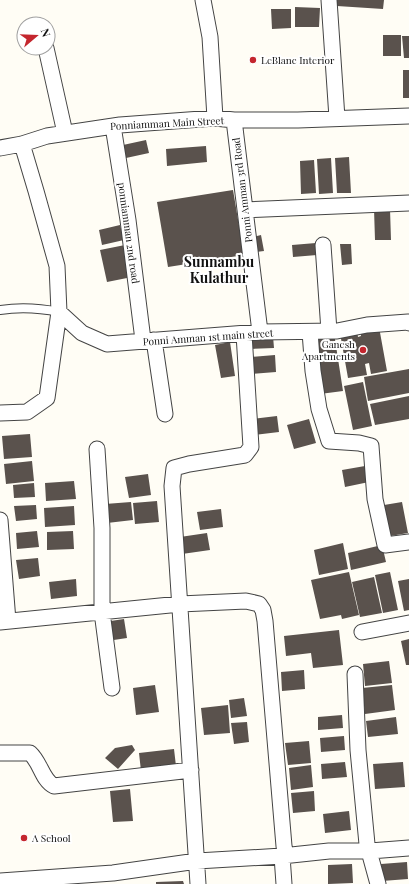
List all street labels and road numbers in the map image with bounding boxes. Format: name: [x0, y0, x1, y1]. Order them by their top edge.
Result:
street label: Ponniamman Main Street: [110, 113, 225, 133]
street label: Ponni Amman 3rd Road: [229, 137, 255, 243]
street label: ponniamman 2nd road: [115, 182, 143, 285]
street label: Ponni Amman 1st main street: [142, 325, 274, 349]

